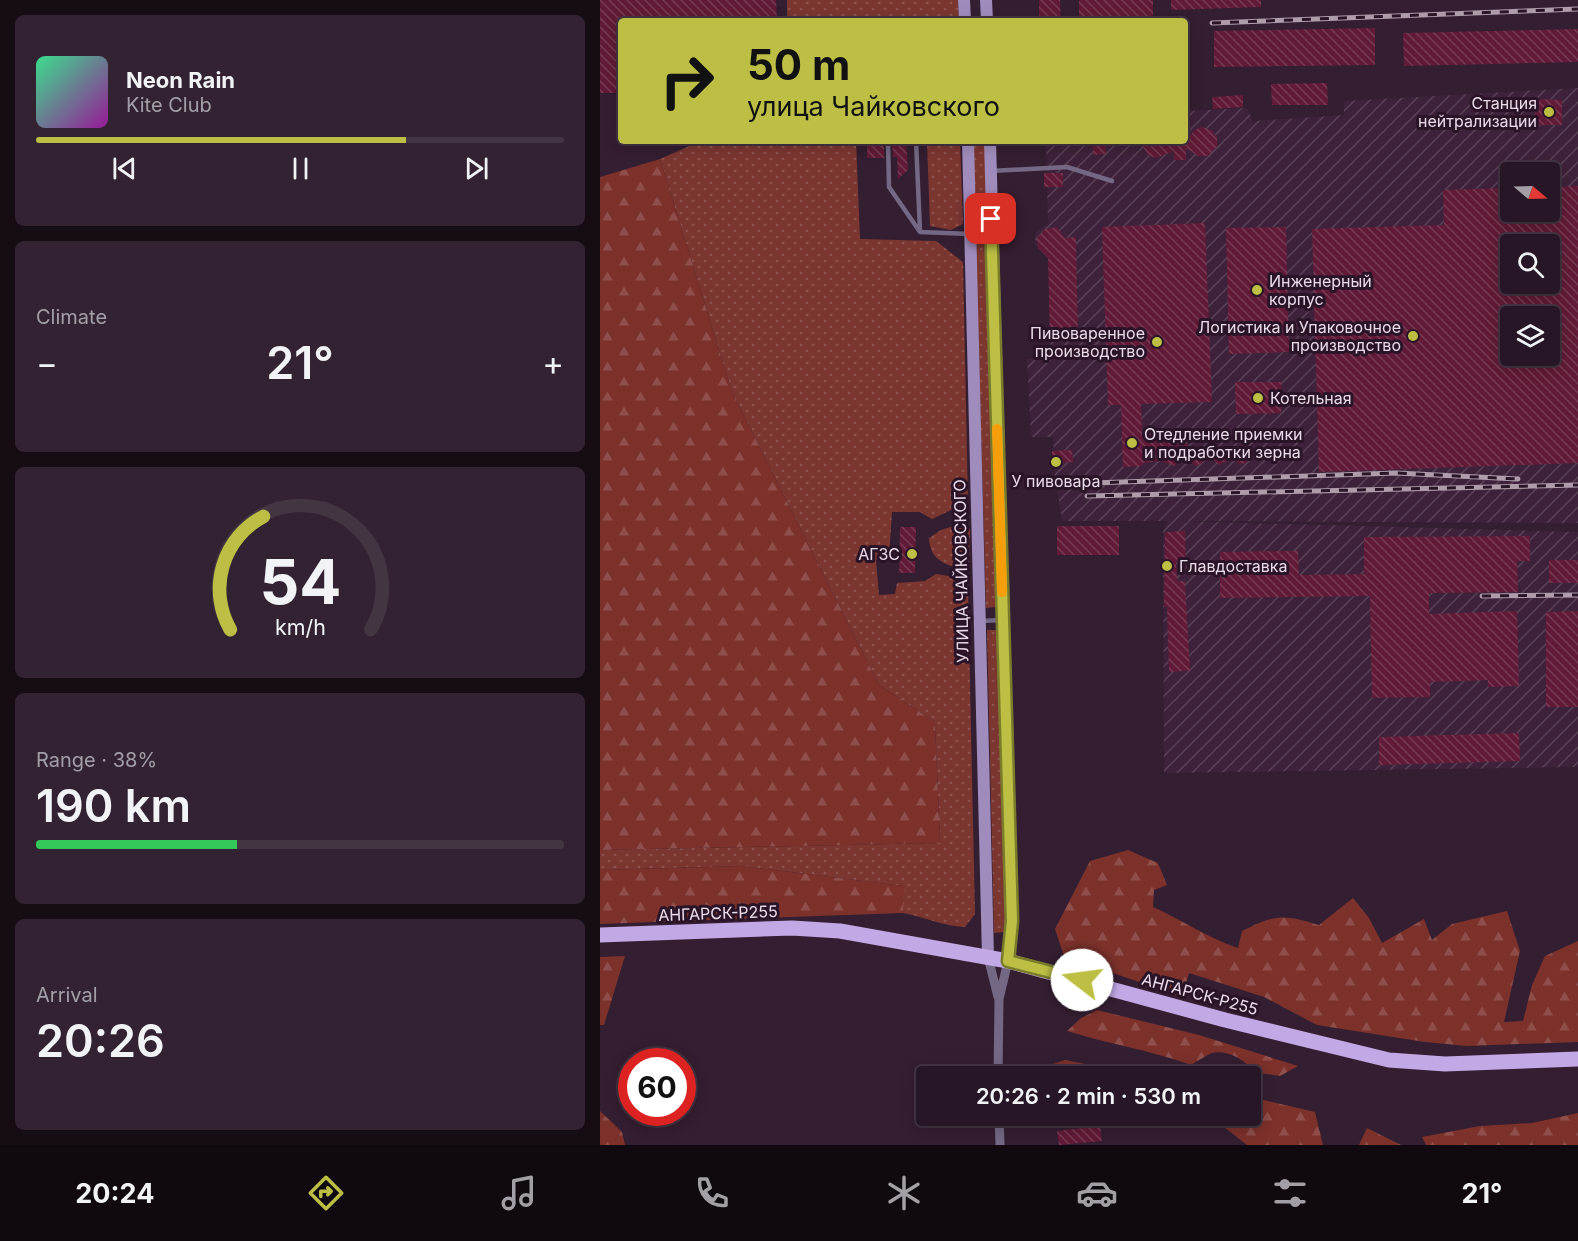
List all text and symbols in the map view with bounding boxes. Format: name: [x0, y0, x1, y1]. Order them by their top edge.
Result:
text: 50 m: [747, 39, 850, 90]
icon: right: [648, 42, 726, 120]
text: Neon Rain: [126, 67, 235, 93]
text: улица Чайковского: [747, 90, 1000, 123]
text: Kite Club: [126, 93, 212, 117]
place label: Станция нейтрализации: [1418, 93, 1537, 131]
marker: Станция нейтрализации: [1542, 105, 1556, 119]
icon: previous: [108, 152, 141, 185]
icon: pause: [284, 152, 317, 185]
icon: next: [460, 152, 493, 185]
north arrow: [1500, 162, 1560, 222]
map controls: [1500, 162, 1560, 366]
pin: [965, 193, 1016, 244]
icon: arrive: [974, 202, 1007, 235]
button: search: [1500, 234, 1560, 294]
place label: Инженерный корпус: [1269, 271, 1372, 309]
marker: Инженерный корпус: [1250, 283, 1264, 297]
text: Climate: [36, 305, 107, 329]
button: layers: [1500, 306, 1560, 366]
place label: Логистика и Упаковочное производство: [1198, 317, 1401, 355]
place label: Пивоваренное производство: [1030, 323, 1145, 361]
marker: Логистика и Упаковочное производство: [1406, 329, 1420, 343]
text: 21°: [266, 335, 334, 390]
marker: Пивоваренное производство: [1150, 335, 1164, 349]
text: −: [36, 343, 58, 383]
text: +: [542, 343, 564, 383]
place label: Котельная: [1270, 388, 1352, 408]
marker: Котельная: [1251, 391, 1265, 405]
place label: Отедление приемки и подработки зерна: [1144, 424, 1303, 462]
marker: Отедление приемки и подработки зерна: [1125, 436, 1139, 450]
marker: У пивовара: [1049, 455, 1063, 469]
place label: У пивовара: [1011, 471, 1101, 491]
street label: УЛИЦА ЧАЙКОВСКОГО: [949, 479, 973, 663]
text: 54: [259, 544, 341, 619]
place label: АГЗС: [858, 544, 900, 564]
marker: АГЗС: [905, 547, 919, 561]
place label: Главдоставка: [1179, 556, 1287, 576]
marker: Главдоставка: [1160, 559, 1174, 573]
text: km/h: [275, 614, 325, 640]
text: Range · 38%: [36, 748, 157, 772]
text: 190 km: [36, 778, 191, 833]
street label: АНГАРСК-Р255: [658, 901, 778, 925]
position arrow: [1050, 948, 1114, 1012]
street label: АНГАРСК-Р255: [1140, 969, 1260, 1019]
text: Arrival: [36, 983, 98, 1007]
text: 20:26: [36, 1013, 165, 1068]
speed limit sign: 60: [618, 1048, 696, 1126]
text: 20:26 · 2 min · 530 m: [976, 1083, 1201, 1109]
icon: directions: [305, 1172, 347, 1214]
icon: music: [498, 1172, 540, 1214]
icon: phone: [691, 1172, 733, 1214]
icon: climate: [883, 1172, 925, 1214]
icon: car: [1076, 1172, 1118, 1214]
icon: filters: [1269, 1172, 1311, 1214]
text: 20:24: [75, 1177, 154, 1210]
text: 21°: [1461, 1177, 1503, 1210]

